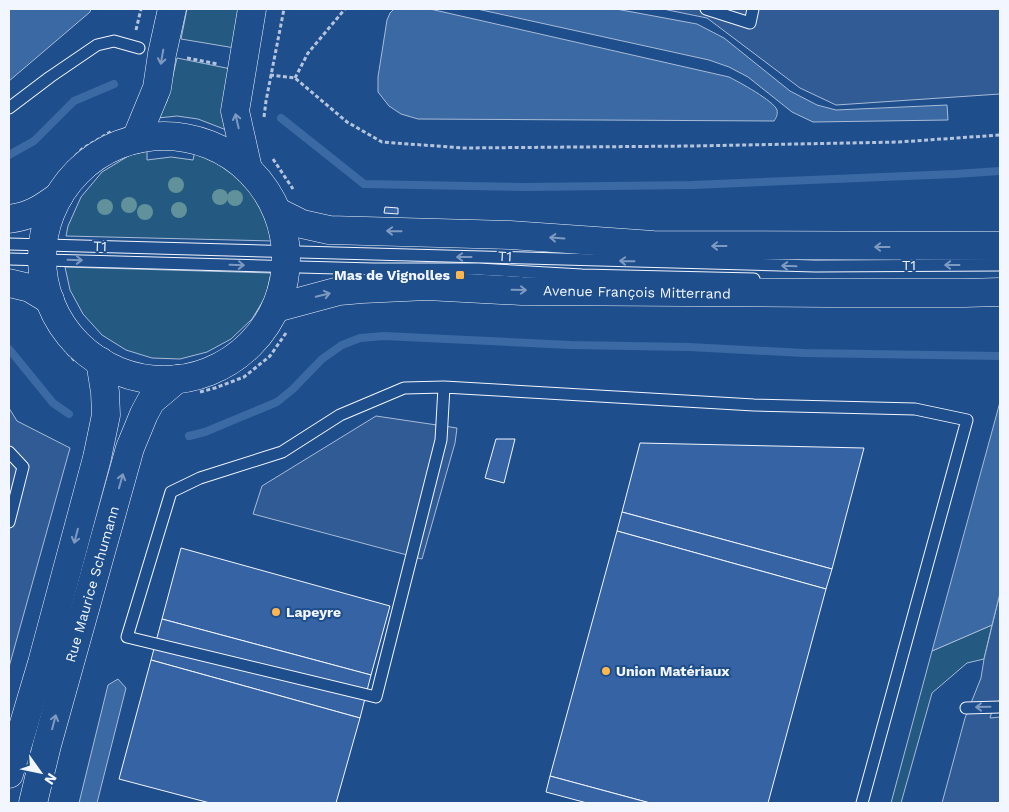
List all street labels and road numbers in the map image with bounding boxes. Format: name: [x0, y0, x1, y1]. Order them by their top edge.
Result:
street label: T1: [93, 238, 107, 254]
street label: T1: [498, 248, 512, 264]
street label: T1: [902, 257, 916, 273]
street label: Avenue François Mitterrand: [543, 282, 731, 302]
street label: Rue Maurice Schumann: [62, 504, 122, 664]

